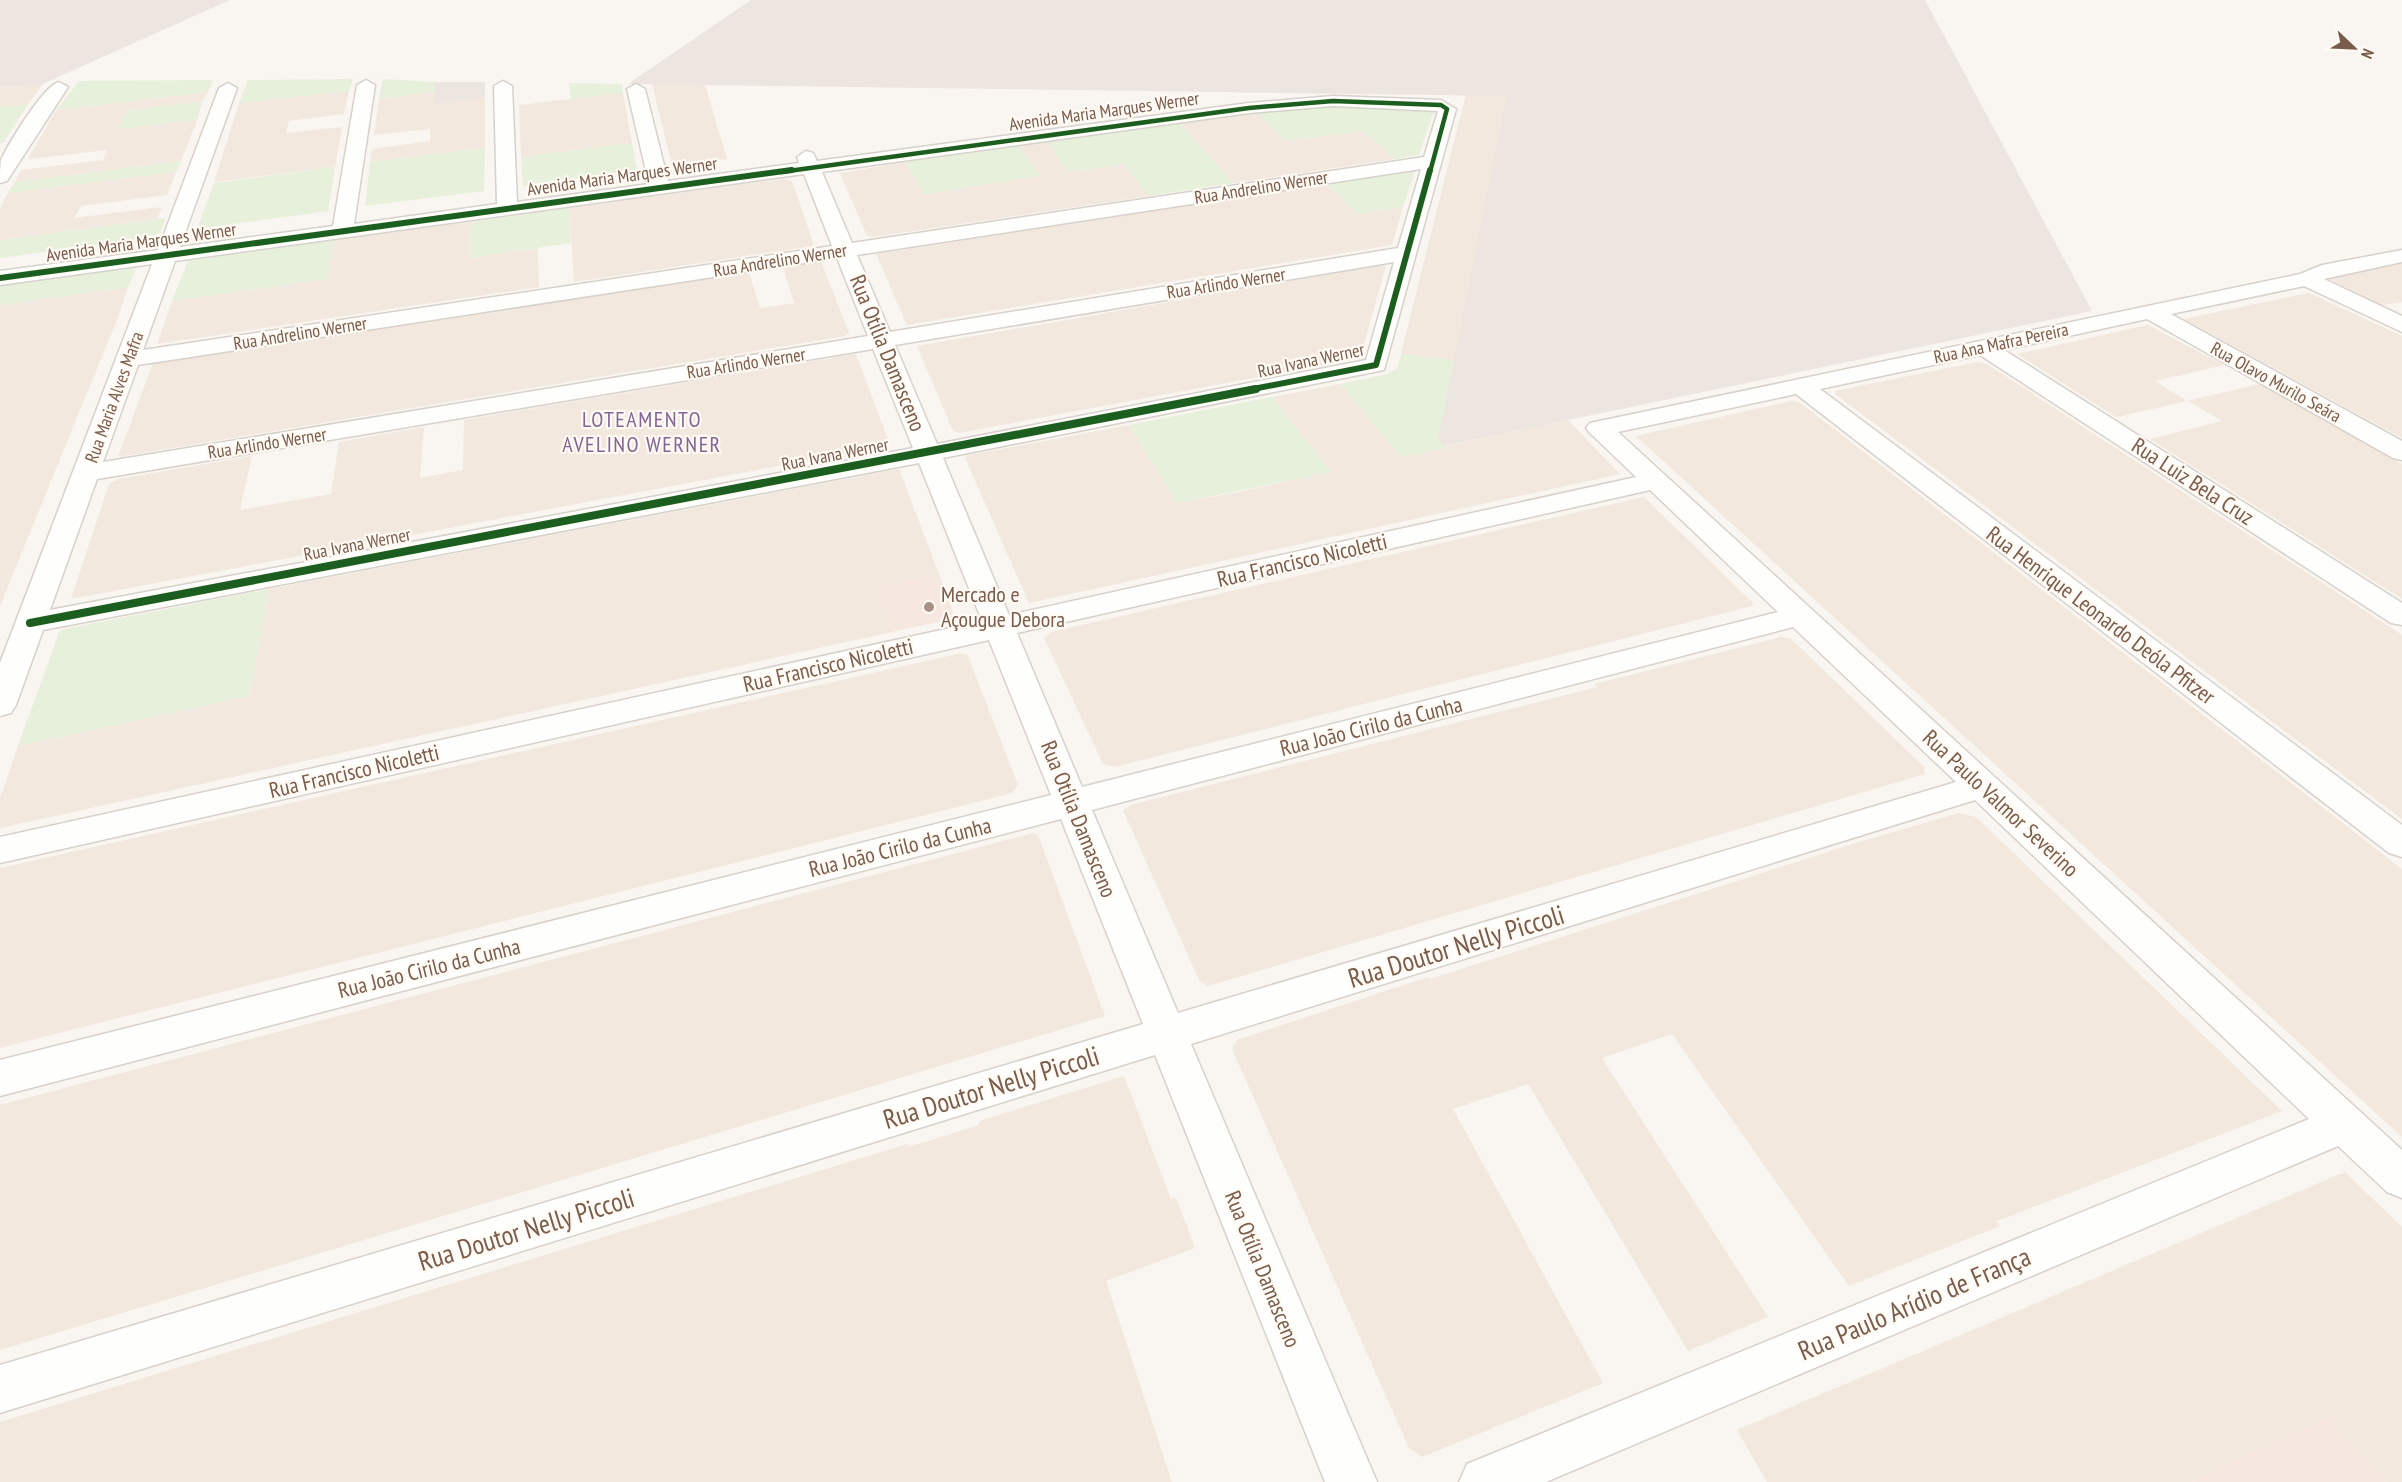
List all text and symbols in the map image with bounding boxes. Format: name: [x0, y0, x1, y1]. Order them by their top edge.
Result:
north arrow: [2324, 18, 2384, 78]
text: N: [2357, 46, 2379, 62]
street label: Avenida Maria Marques Werner: [1007, 86, 1201, 136]
street label: Avenida Maria Marques Werner: [525, 151, 719, 201]
street label: Rua Andrelino Werner: [1193, 165, 1330, 209]
street label: Avenida Maria Marques Werner: [44, 217, 238, 267]
street label: Rua Andrelino Werner: [712, 238, 849, 282]
street label: Rua Arlindo Werner: [1165, 262, 1287, 304]
street label: Rua Otília Damasceno: [844, 271, 932, 435]
street label: Rua Andrelino Werner: [232, 311, 369, 355]
street label: Rua Ana Mafra Pereira: [1932, 317, 2070, 369]
street label: Rua Maria Alves Mafra: [80, 328, 148, 466]
street label: Rua Ivana Werner: [1256, 337, 1367, 383]
street label: Rua Olavo Murilo Seára: [2207, 337, 2345, 427]
street label: Rua Arlindo Werner: [685, 342, 807, 384]
district label: LOTEAMENTO AVELINO WERNER: [562, 405, 722, 458]
street label: Rua Arlindo Werner: [206, 422, 328, 464]
street label: Rua Luiz Bela Cruz: [2127, 431, 2259, 531]
street label: Rua Ivana Werner: [780, 432, 891, 476]
street label: Rua Henrique Leonardo Deóla Pfitzer: [1981, 520, 2221, 710]
street label: Rua Ivana Werner: [302, 522, 413, 566]
street label: Rua Francisco Nicoletti: [1214, 527, 1390, 593]
place label: Mercado e Açougue Debora: [941, 580, 1065, 633]
marker: Mercado e Açougue Debora: [922, 600, 936, 614]
street label: Rua Francisco Nicoletti: [740, 632, 916, 698]
street label: Rua João Cirilo da Cunha: [1277, 690, 1465, 762]
street label: Rua Paulo Valmor Severino: [1917, 723, 2085, 883]
street label: Rua Otília Damasceno: [1035, 737, 1123, 901]
street label: Rua Francisco Nicoletti: [266, 738, 442, 804]
street label: Rua João Cirilo da Cunha: [806, 811, 994, 883]
street label: Rua Doutor Nelly Piccoli: [1344, 897, 1568, 995]
street label: Rua João Cirilo da Cunha: [335, 932, 523, 1004]
street label: Rua Doutor Nelly Piccoli: [879, 1038, 1103, 1136]
street label: Rua Doutor Nelly Piccoli: [414, 1180, 638, 1278]
street label: Rua Otília Damasceno: [1219, 1187, 1307, 1351]
street label: Rua Paulo Arídio de França: [1793, 1239, 2035, 1367]

